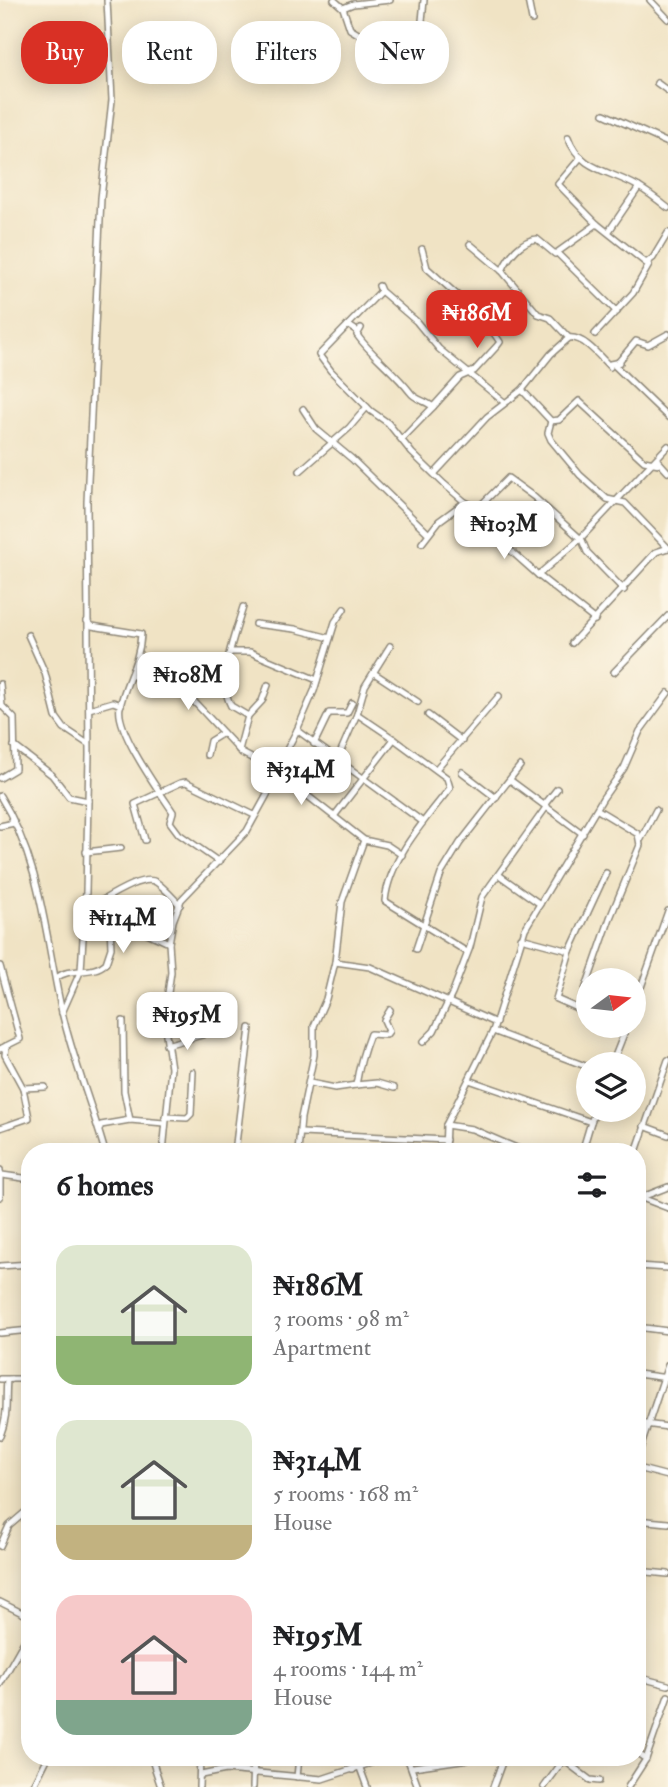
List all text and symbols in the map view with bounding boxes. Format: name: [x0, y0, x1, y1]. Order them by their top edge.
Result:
chip: Buy: [21, 21, 108, 84]
chip: Rent: [122, 21, 217, 84]
chip: Filters: [231, 21, 341, 84]
chip: New: [355, 21, 449, 84]
pin: ₦186M: [428, 290, 526, 350]
text: ₦186M: [442, 298, 512, 327]
pin: ₦103M: [455, 502, 553, 561]
text: ₦103M: [470, 509, 538, 538]
pin: ₦108M: [139, 652, 237, 712]
text: ₦108M: [153, 660, 223, 689]
pin: ₦314M: [252, 748, 350, 807]
text: ₦314M: [267, 755, 335, 784]
pin: ₦114M: [74, 895, 172, 955]
text: ₦114M: [89, 903, 157, 932]
north arrow: [576, 968, 646, 1038]
map controls: [576, 968, 646, 1122]
pin: ₦195M: [138, 992, 236, 1052]
text: ₦195M: [153, 1000, 221, 1029]
button: layers: [576, 1052, 646, 1122]
icon: filters: [573, 1166, 611, 1204]
text: 6 homes: [56, 1167, 154, 1204]
text: ₦186M: [273, 1267, 364, 1304]
icon: home: [112, 1273, 196, 1357]
text: 3 rooms · 98 m²: [273, 1304, 409, 1333]
text: Apartment: [273, 1333, 371, 1362]
text: ₦314M: [273, 1442, 362, 1479]
icon: home: [112, 1448, 196, 1532]
text: 5 rooms · 168 m²: [273, 1479, 418, 1508]
text: House: [273, 1508, 332, 1537]
text: ₦195M: [273, 1617, 363, 1654]
icon: home: [112, 1623, 196, 1707]
text: 4 rooms · 144 m²: [273, 1654, 423, 1683]
text: House: [273, 1683, 332, 1712]

